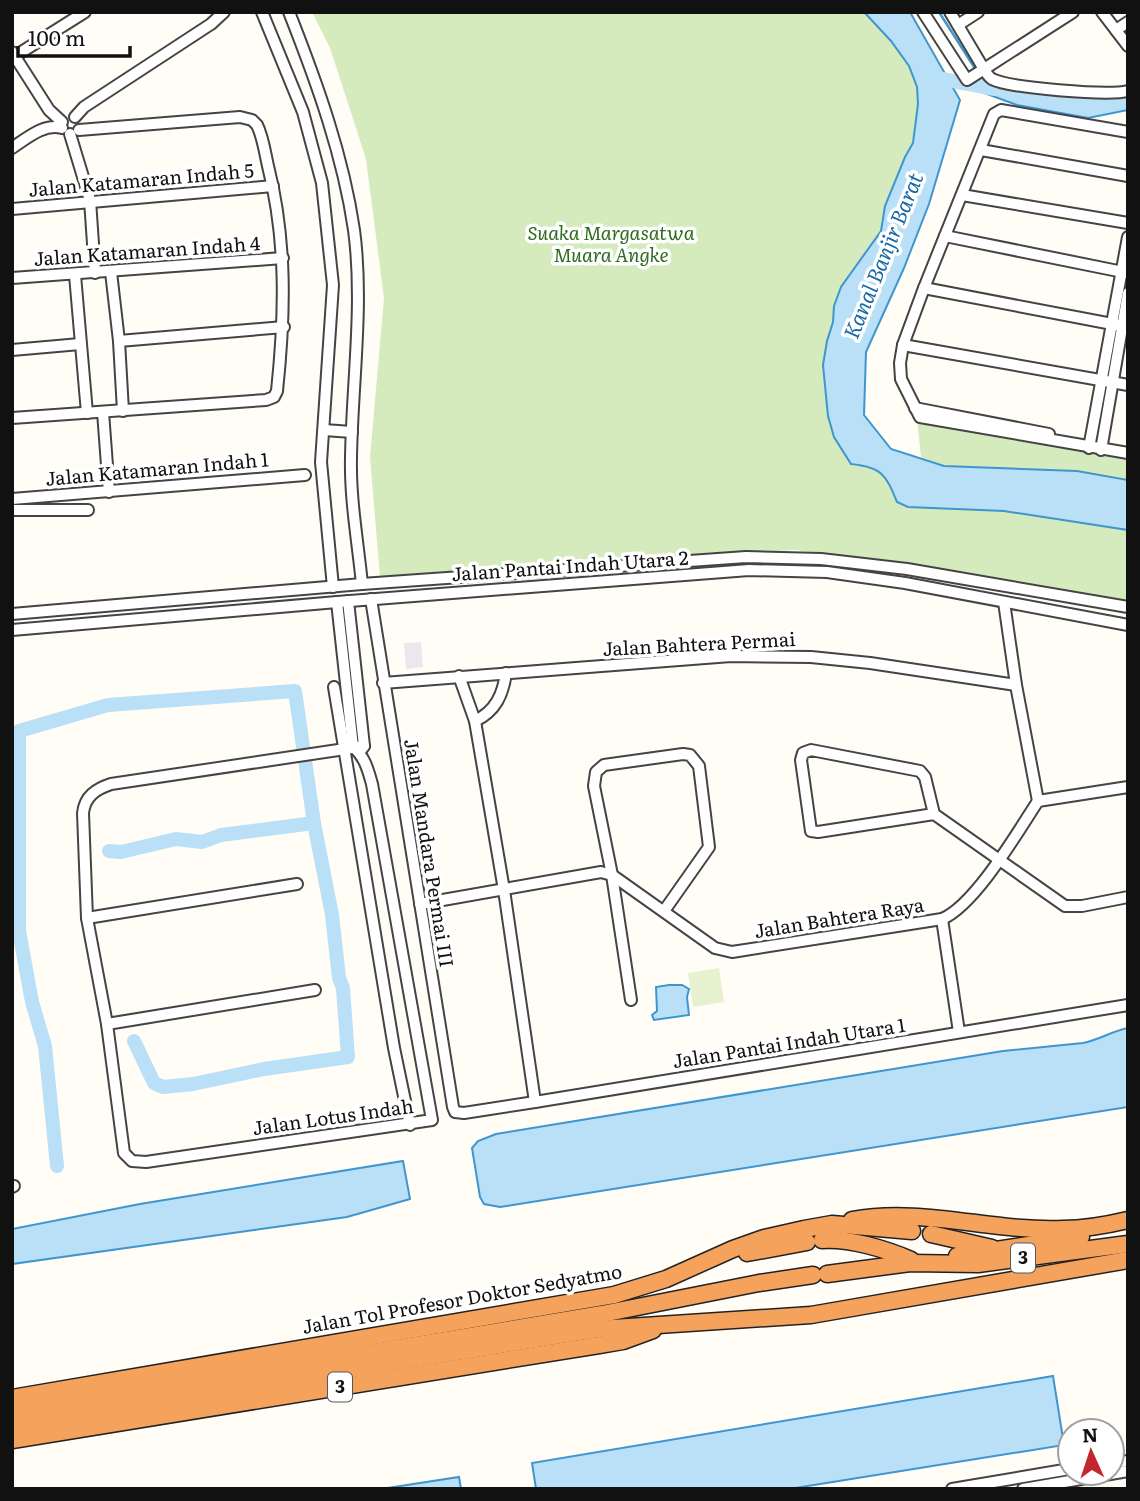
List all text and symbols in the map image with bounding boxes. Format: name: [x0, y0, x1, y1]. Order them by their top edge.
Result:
scale bar: [18, 14, 130, 58]
text: 100 m: [28, 21, 85, 52]
street label: Jalan Katamaran Indah 5: [27, 155, 255, 203]
water label: Kanal Banjir Barat: [834, 167, 929, 343]
park label: Suaka Margasatwa Muara Angke: [527, 218, 695, 268]
street label: Jalan Katamaran Indah 4: [33, 228, 262, 272]
street label: Jalan Katamaran Indah 1: [44, 444, 270, 492]
street label: Jalan Pantai Indah Utara 2: [450, 543, 689, 587]
street label: Jalan Bahtera Permai: [602, 624, 796, 662]
street label: Jalan Mandara Permai III: [398, 737, 462, 969]
street label: Jalan Bahtera Raya: [752, 890, 926, 944]
street label: Jalan Pantai Indah Utara 1: [670, 1010, 908, 1074]
street label: Jalan Lotus Indah: [250, 1091, 415, 1141]
road number: 3: [1011, 1244, 1035, 1273]
street label: Jalan Tol Profesor Doktor Sedyatmo: [300, 1256, 624, 1340]
road number: 3: [328, 1372, 352, 1402]
north arrow: [1056, 1417, 1126, 1487]
text: N: [1081, 1420, 1099, 1448]

